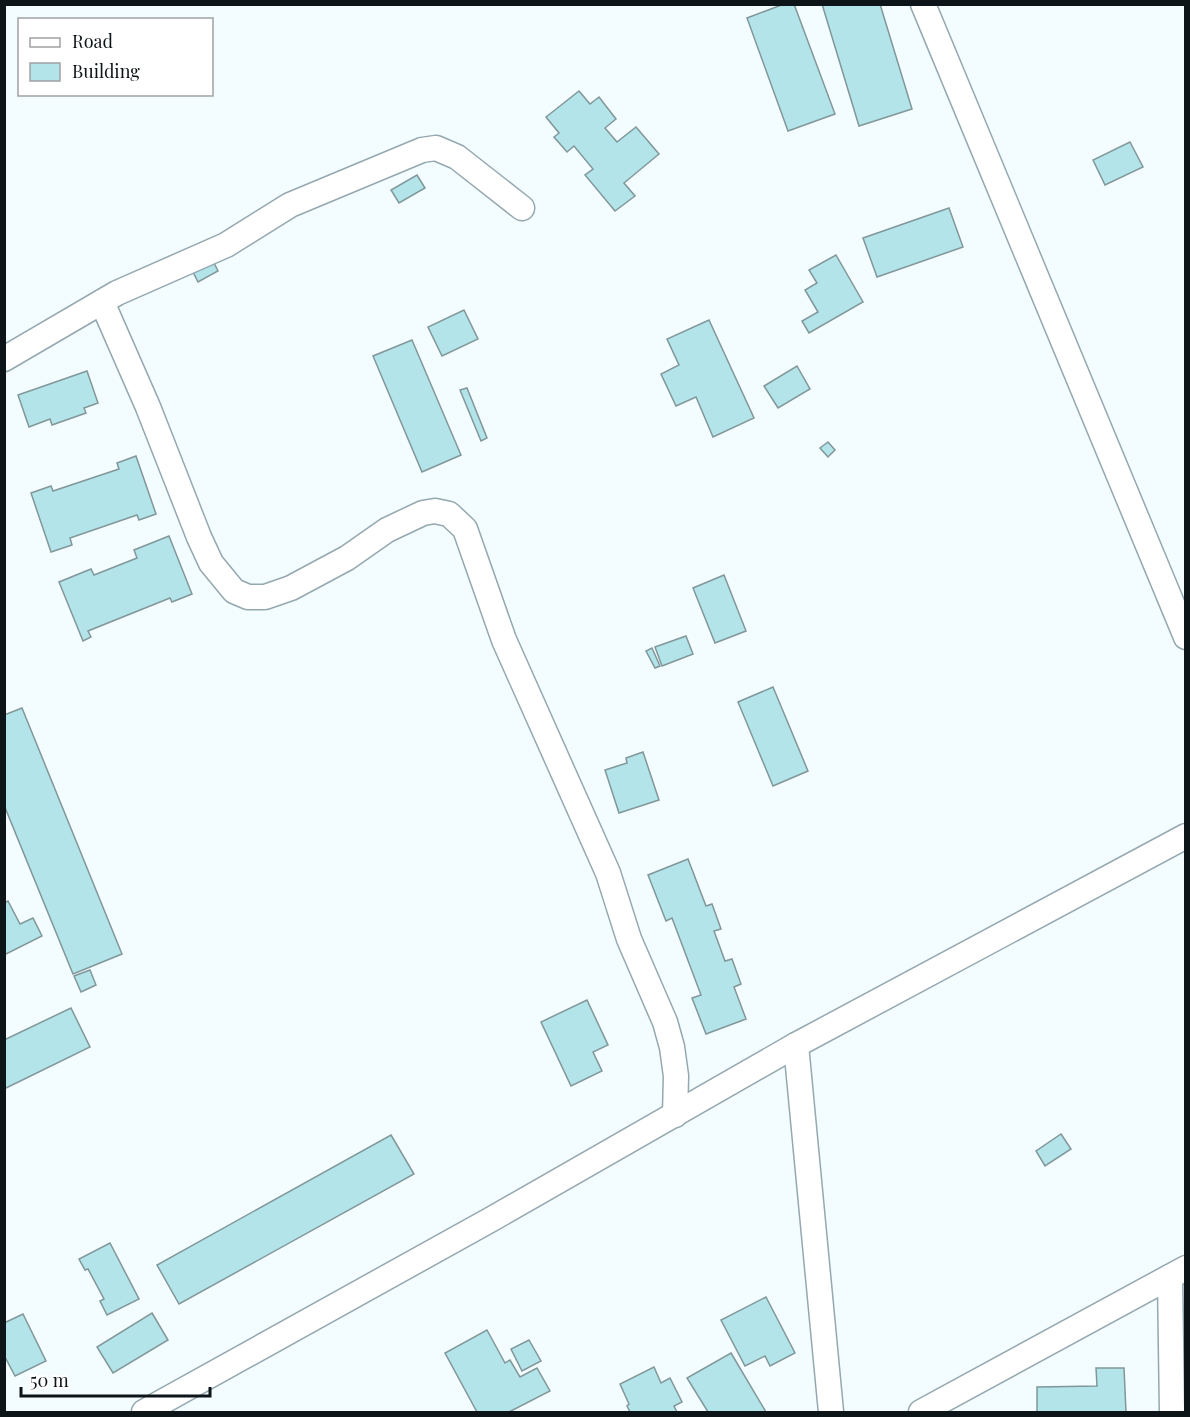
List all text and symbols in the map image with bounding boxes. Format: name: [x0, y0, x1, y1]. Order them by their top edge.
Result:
legend: [18, 18, 213, 96]
text: Road: [72, 29, 113, 53]
text: Building: [72, 59, 140, 83]
scale bar: [21, 1360, 210, 1398]
text: 50 m: [30, 1368, 69, 1392]

